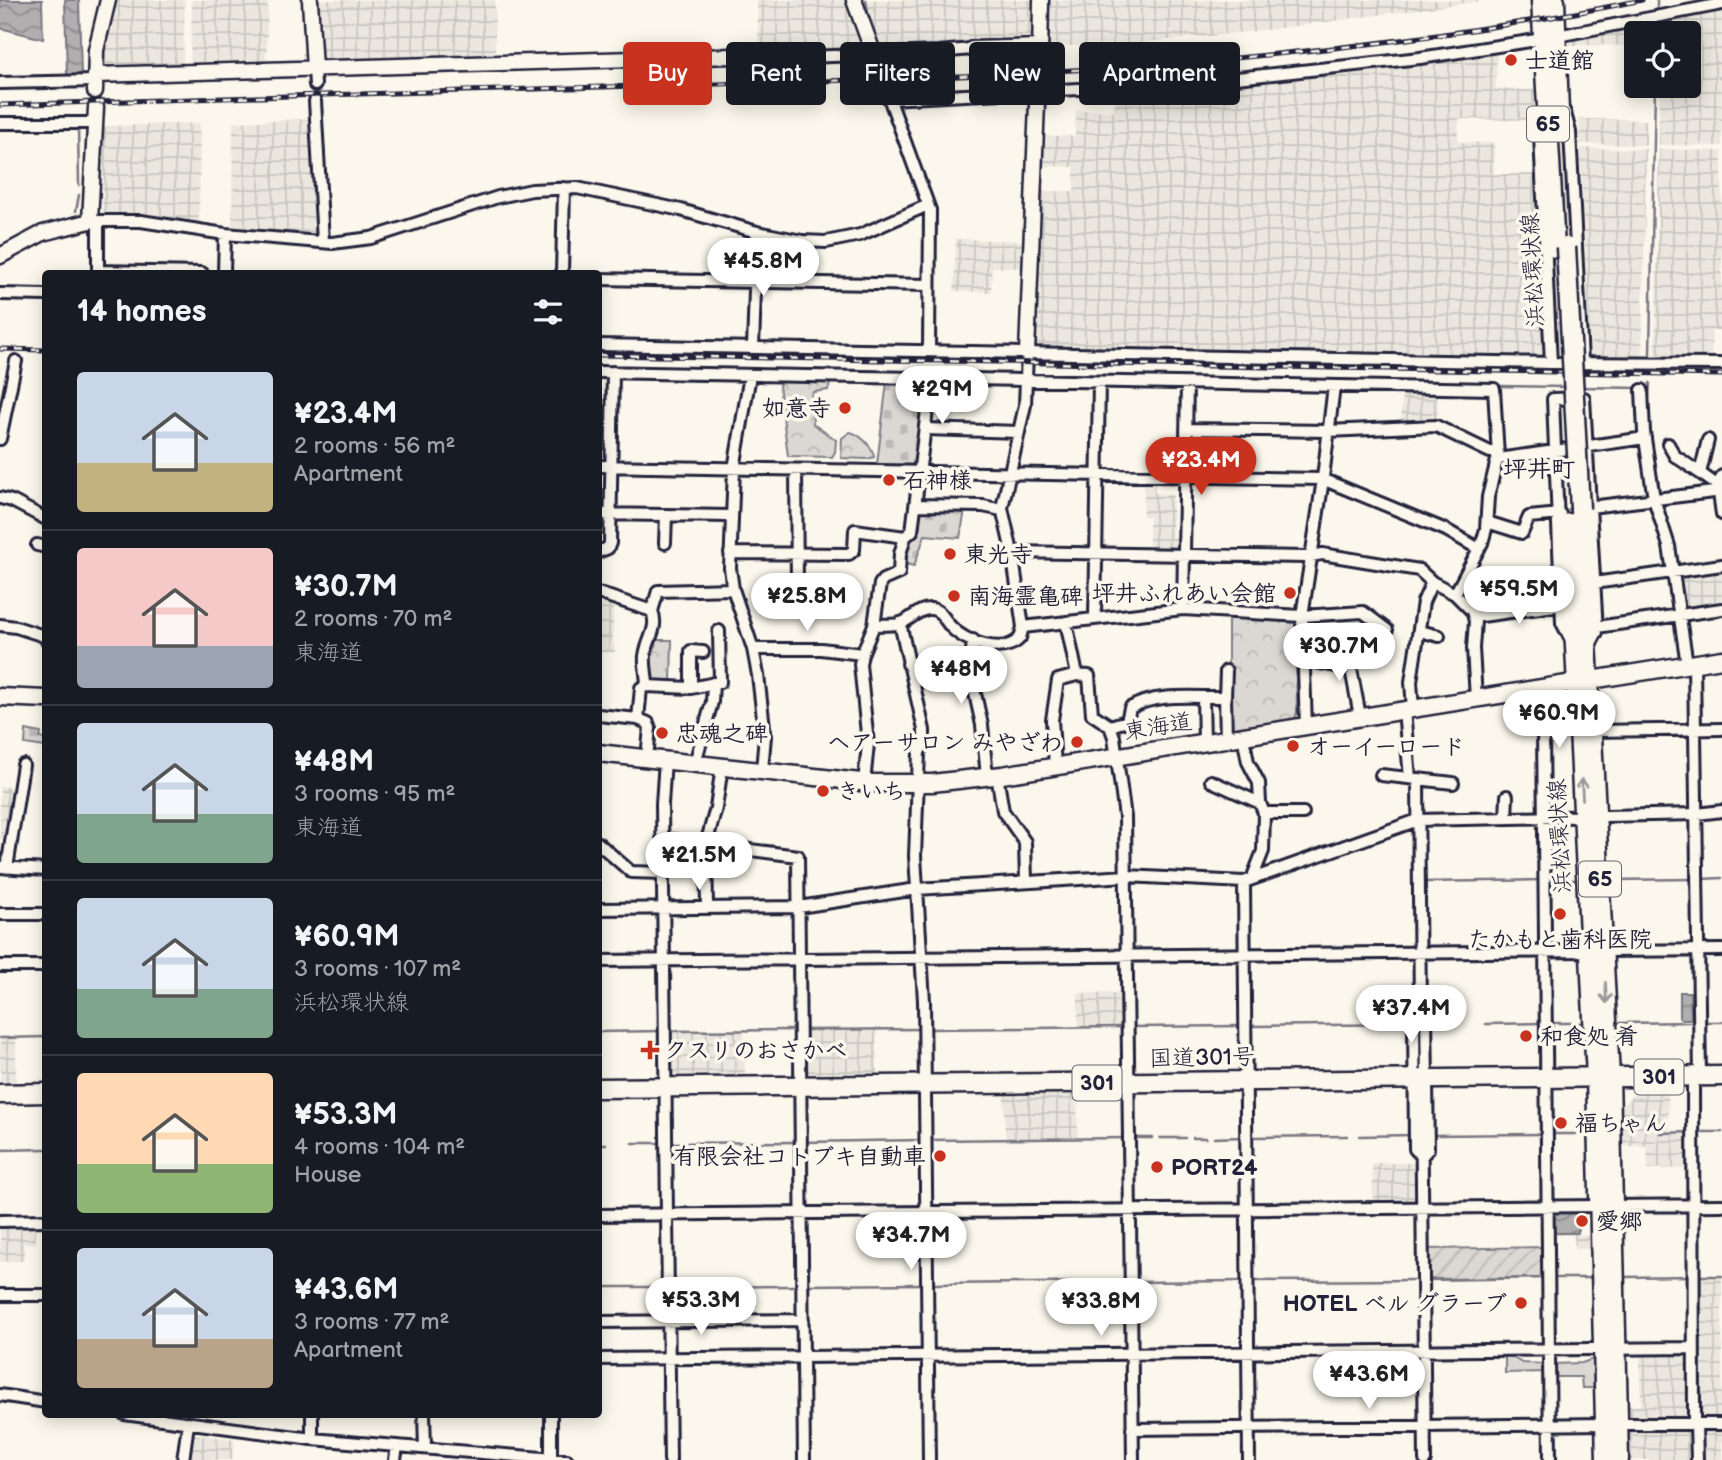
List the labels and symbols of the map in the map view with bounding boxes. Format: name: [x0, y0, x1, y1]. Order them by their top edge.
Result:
place label: 士道館: [1525, 47, 1594, 75]
marker: 士道館: [1503, 52, 1519, 68]
road number: 65: [1527, 106, 1569, 142]
street label: 浜松環状線: [1516, 212, 1550, 328]
pin: ¥45.8M: [706, 238, 820, 298]
pin: ¥29M: [901, 366, 983, 426]
place label: 如意寺: [762, 395, 831, 423]
marker: 如意寺: [837, 400, 853, 416]
pin: ¥23.4M: [1144, 438, 1258, 497]
district label: 坪井町: [1503, 455, 1575, 484]
place label: 石神様: [903, 467, 972, 495]
marker: 石神様: [881, 472, 897, 488]
place label: 東光寺: [964, 541, 1033, 569]
marker: 東光寺: [942, 546, 958, 562]
pin: ¥59.5M: [1462, 566, 1576, 626]
pin: ¥25.8M: [750, 574, 864, 633]
place label: 坪井ふれあい会館: [1092, 580, 1276, 608]
place label: 南海霊亀碑: [968, 583, 1083, 611]
marker: 坪井ふれあい会館: [1282, 585, 1298, 601]
marker: 南海霊亀碑: [946, 588, 962, 604]
pin: ¥30.7M: [1282, 624, 1396, 683]
pin: ¥48M: [920, 646, 1002, 706]
pin: ¥60.9M: [1502, 690, 1616, 750]
street label: 東海道: [1122, 708, 1194, 746]
place label: 忠魂之碑: [676, 720, 768, 748]
marker: 忠魂之碑: [654, 725, 670, 741]
place label: ヘアーサロン みやざわ: [827, 729, 1063, 757]
place label: オーイーロード: [1307, 733, 1465, 761]
marker: ヘアーサロン みやざわ: [1069, 734, 1085, 750]
marker: オーイーロード: [1285, 738, 1301, 754]
place label: きいち: [837, 778, 906, 806]
street label: 浜松環状線: [1543, 778, 1577, 894]
one-way arrow: [1575, 778, 1588, 801]
marker: きいち: [815, 783, 831, 799]
pin: ¥21.5M: [642, 832, 756, 892]
road number: 65: [1579, 862, 1621, 896]
marker: たかもと歯科医院: [1552, 906, 1568, 922]
place label: たかもと歯科医院: [1468, 926, 1652, 954]
one-way arrow: [1600, 981, 1613, 1004]
pin: ¥37.4M: [1354, 986, 1468, 1045]
place label: 和食処 肴: [1540, 1023, 1638, 1051]
marker: 和食処 肴: [1518, 1028, 1534, 1044]
place label: クスリのおさかべ: [664, 1037, 848, 1065]
marker: クスリのおさかべ: [642, 1042, 658, 1058]
street label: 国道301号: [1149, 1043, 1255, 1073]
road number: 301: [1634, 1060, 1684, 1094]
road number: 301: [1072, 1066, 1122, 1100]
place label: 福ちゃん: [1575, 1110, 1667, 1138]
marker: 福ちゃん: [1553, 1115, 1569, 1131]
place label: 有限会社コトブキ自動車: [673, 1143, 926, 1171]
marker: 有限会社コトブキ自動車: [932, 1148, 948, 1164]
place label: PORT24: [1171, 1154, 1258, 1182]
marker: PORT24: [1149, 1159, 1165, 1175]
place label: 愛郷: [1596, 1208, 1642, 1236]
pin: ¥34.7M: [854, 1212, 968, 1272]
marker: 愛郷: [1574, 1213, 1590, 1229]
pin: ¥53.3M: [644, 1278, 758, 1337]
pin: ¥33.8M: [1044, 1278, 1158, 1338]
place label: HOTEL ベル グラーブ: [1283, 1290, 1507, 1318]
marker: HOTEL ベル グラーブ: [1513, 1295, 1529, 1311]
pin: ¥43.6M: [1312, 1352, 1426, 1411]

